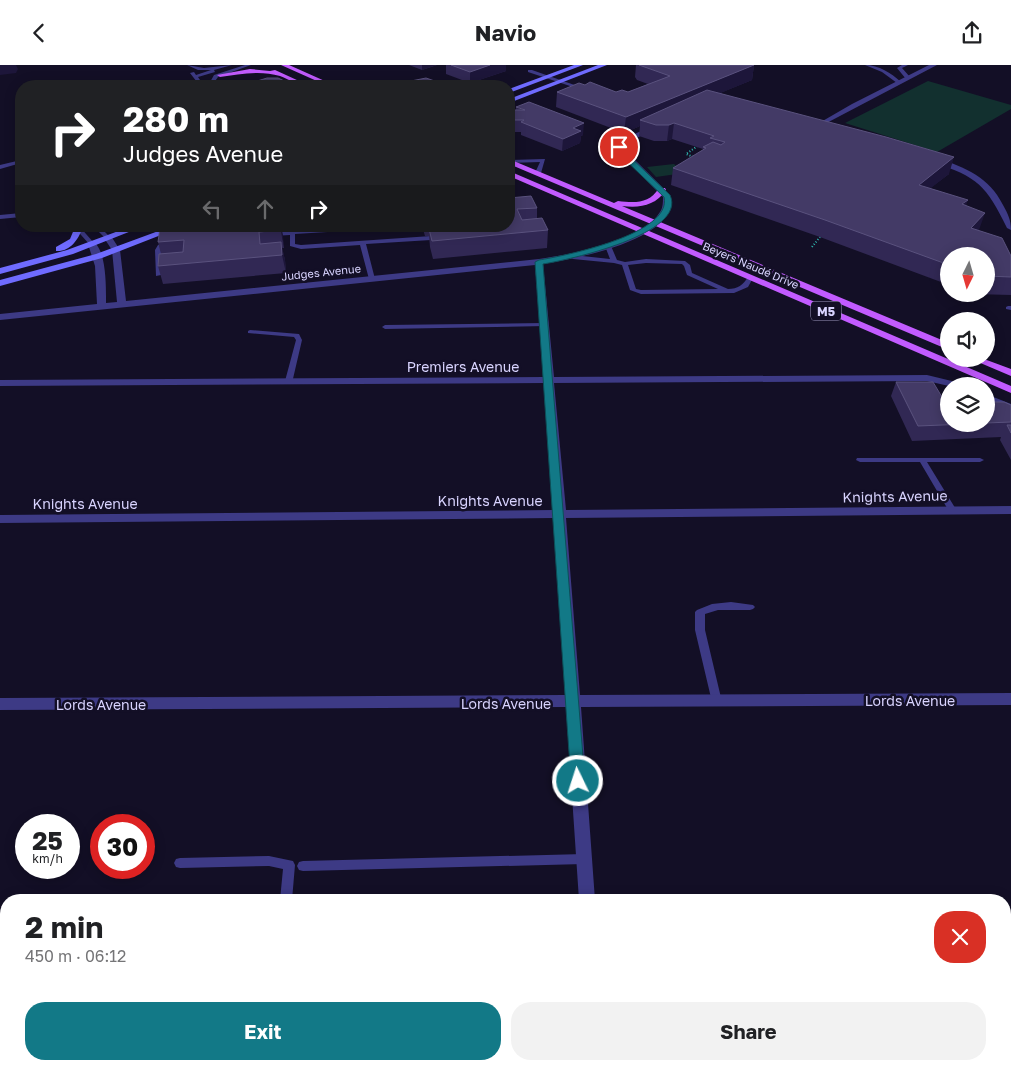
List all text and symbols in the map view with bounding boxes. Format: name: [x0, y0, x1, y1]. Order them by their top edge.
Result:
icon: back: [25, 19, 53, 47]
text: Navio: [475, 19, 536, 46]
icon: share: [958, 19, 986, 47]
text: 280 m: [123, 98, 229, 140]
icon: right: [40, 100, 105, 165]
pin: [598, 126, 640, 168]
icon: arrive: [605, 133, 633, 161]
text: Judges Avenue: [123, 140, 283, 167]
icon: left: [198, 195, 226, 223]
icon: ahead: [251, 195, 279, 223]
icon: right: [304, 195, 332, 223]
street label: Beyers Naudé Drive: [701, 239, 801, 291]
north arrow: [940, 247, 995, 303]
map controls: [940, 247, 995, 432]
street label: Judges Avenue: [280, 261, 362, 283]
road number: M5: [811, 302, 841, 321]
button: sound: [940, 312, 995, 367]
street label: Premiers Avenue: [407, 358, 519, 375]
button: layers: [940, 377, 995, 432]
street label: Knights Avenue: [842, 487, 948, 505]
street label: Knights Avenue: [437, 492, 543, 509]
street label: Knights Avenue: [32, 495, 138, 512]
street label: Lords Avenue: [865, 692, 955, 709]
street label: Lords Avenue: [461, 695, 551, 712]
street label: Lords Avenue: [56, 696, 146, 713]
position arrow: [551, 754, 603, 806]
speed limit sign: 30: [90, 814, 155, 879]
text: 25: [32, 825, 63, 856]
text: km/h: [32, 851, 63, 866]
text: 2 min: [25, 909, 103, 945]
button: close: [934, 911, 986, 963]
text: 450 m · 06:12: [25, 946, 126, 966]
button: Exit: [25, 1002, 501, 1060]
button: Share: [511, 1002, 986, 1060]

